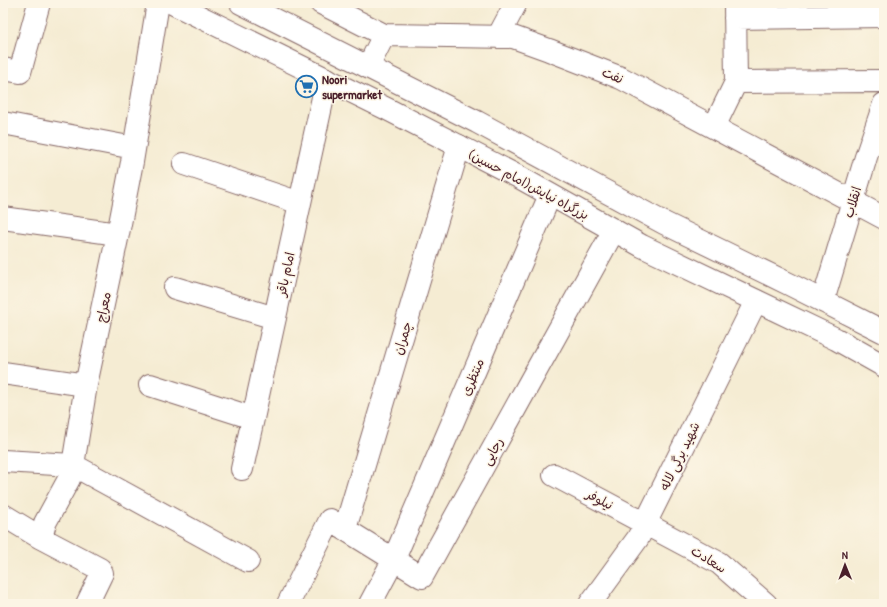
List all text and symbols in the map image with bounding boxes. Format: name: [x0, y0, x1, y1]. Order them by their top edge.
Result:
street label: نفت: [599, 62, 627, 88]
place label: Noori supermarket: [322, 70, 382, 104]
supermarket icon: Noori supermarket: [293, 73, 319, 99]
street label: بزرگراه نیایش(امام حسین): [465, 145, 593, 225]
street label: انقلاب: [839, 184, 865, 220]
street label: امام باقر: [271, 250, 300, 299]
street label: معراج: [91, 290, 116, 324]
street label: چمران: [388, 319, 416, 357]
street label: منتظری: [456, 356, 488, 398]
street label: شهید برگی لاله: [655, 419, 704, 494]
street label: رجایی: [477, 434, 508, 469]
street label: نیلوفر: [582, 484, 617, 514]
street label: سعادت: [688, 541, 730, 577]
north arrow: [825, 545, 865, 585]
text: N: [842, 548, 848, 562]

